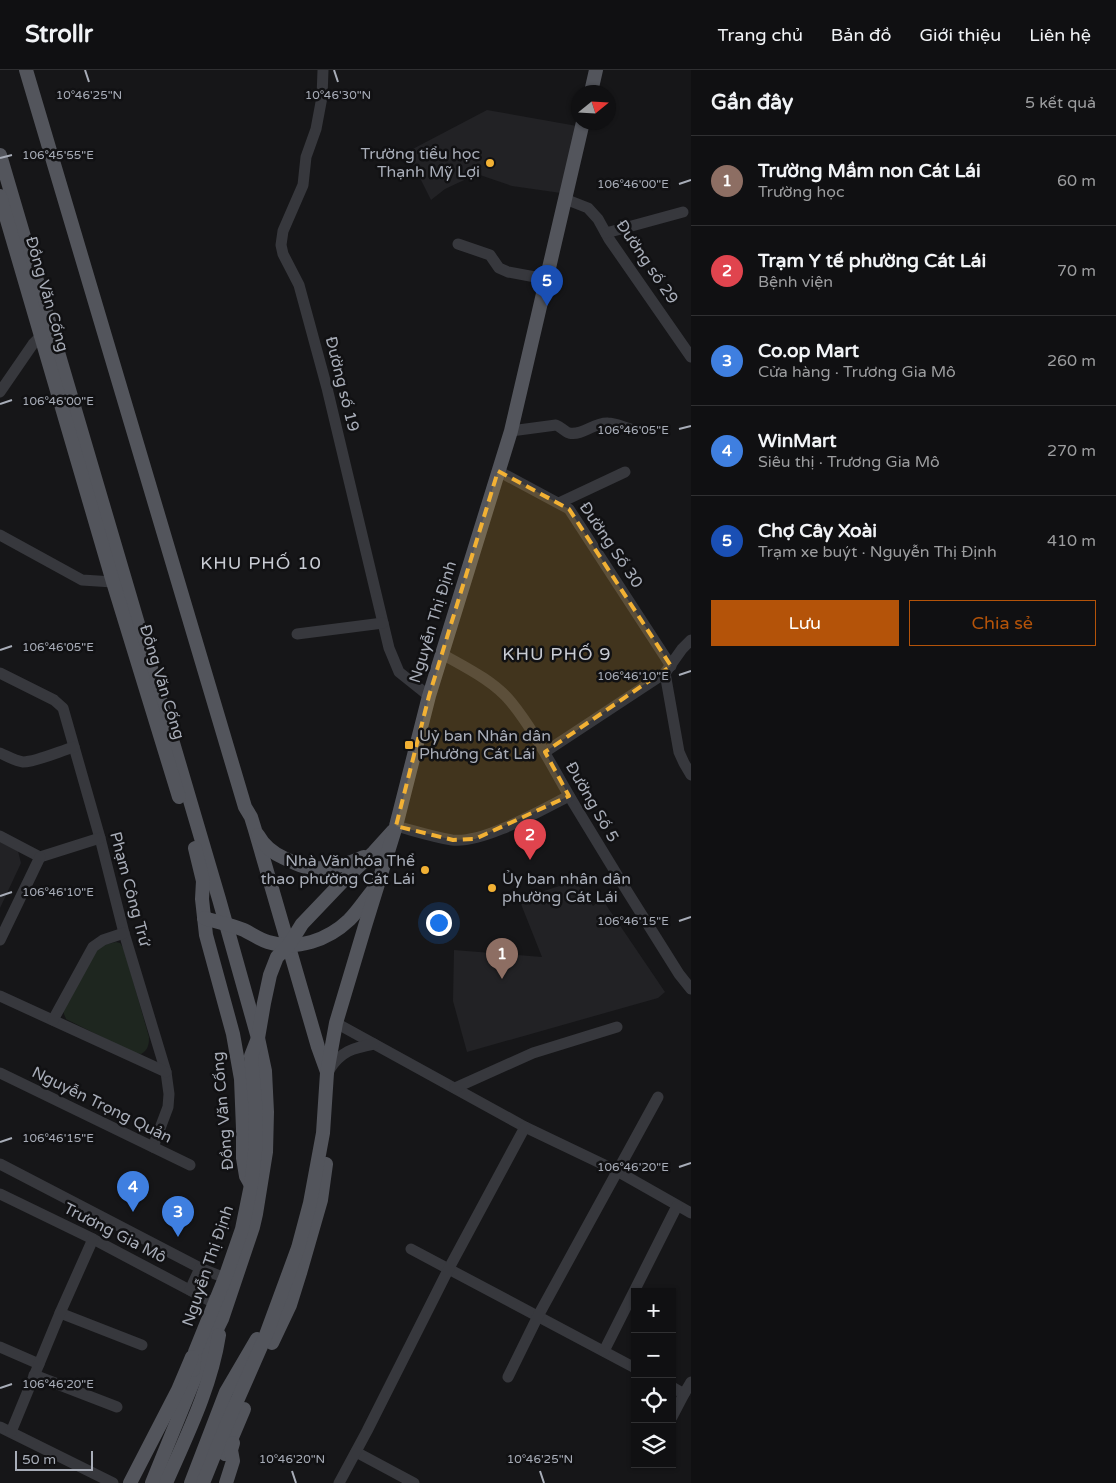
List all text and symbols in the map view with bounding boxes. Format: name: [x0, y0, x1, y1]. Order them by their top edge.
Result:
text: Strollr: [25, 20, 93, 49]
text: Trang chủ: [718, 24, 803, 46]
text: Bản đồ: [831, 24, 891, 46]
text: Giới thiệu: [919, 24, 1001, 46]
text: Liên hệ: [1029, 24, 1091, 46]
north arrow: [571, 85, 616, 130]
text: 10°46'25"N: [56, 88, 122, 102]
text: 10°46'30"N: [305, 88, 371, 102]
text: Gần đây: [711, 90, 793, 115]
text: 5 kết quả: [1025, 93, 1096, 113]
place label: Trường tiểu học Thạnh Mỹ Lợi: [360, 144, 480, 182]
text: 106°45'55"E: [22, 148, 94, 162]
marker: Trường tiểu học Thạnh Mỹ Lợi: [484, 157, 496, 169]
text: Trường Mầm non Cát Lái: [758, 160, 981, 182]
text: 1: [722, 171, 732, 191]
text: 60 m: [1057, 171, 1096, 191]
text: 106°46'00"E: [597, 177, 669, 191]
text: Trường học: [758, 182, 845, 202]
street label: Đường số 29: [612, 216, 682, 308]
street label: Đồng Văn Cống: [21, 234, 73, 354]
text: Trạm Y tế phường Cát Lái: [758, 250, 986, 272]
text: 2: [722, 261, 732, 281]
text: 70 m: [1057, 261, 1096, 281]
pin: 5: [531, 265, 563, 306]
text: Bệnh viện: [758, 272, 833, 292]
street label: Đường số 19: [321, 334, 363, 434]
text: Co.op Mart: [758, 340, 859, 362]
text: 3: [722, 351, 732, 371]
text: 260 m: [1047, 351, 1096, 371]
text: Cửa hàng · Trương Gia Mô: [758, 362, 956, 382]
text: 106°46'00"E: [22, 394, 94, 408]
text: 106°46'05"E: [597, 423, 669, 437]
text: WinMart: [758, 430, 837, 452]
text: 4: [722, 441, 732, 461]
text: 270 m: [1047, 441, 1096, 461]
text: Siêu thị · Trương Gia Mô: [758, 452, 940, 472]
street label: Đường Số 30: [575, 498, 647, 592]
text: Chợ Cây Xoài: [758, 520, 877, 542]
text: 5: [722, 531, 732, 551]
text: 410 m: [1047, 531, 1096, 551]
text: Trạm xe buýt · Nguyễn Thị Định: [758, 542, 997, 562]
district label: KHU PHỐ 10: [200, 552, 322, 574]
street label: Nguyễn Thị Định: [405, 558, 461, 686]
button: Lưu: [711, 600, 899, 646]
button: Chia sẻ: [909, 600, 1096, 646]
street label: Đồng Văn Cống: [135, 622, 189, 742]
text: 106°46'05"E: [22, 640, 94, 654]
district label: KHU PHỐ 9: [502, 643, 612, 665]
text: 106°46'10"E: [597, 669, 669, 683]
place label: Uỷ ban Nhân dân Phường Cát Lái: [419, 726, 551, 764]
marker: Uỷ ban Nhân dân Phường Cát Lái: [403, 739, 415, 751]
street label: Đường Số 5: [561, 758, 623, 846]
pin: 2: [514, 819, 546, 860]
street label: Phạm Công Trứ: [105, 830, 155, 949]
place label: Nhà Văn hóa Thể thao phường Cát Lái: [260, 851, 415, 889]
marker: Nhà Văn hóa Thể thao phường Cát Lái: [419, 864, 431, 876]
place label: Ủy ban nhân dân phường Cát Lái: [502, 869, 631, 907]
marker: Ủy ban nhân dân phường Cát Lái: [486, 882, 498, 894]
text: 106°46'10"E: [22, 885, 94, 899]
your location: [426, 910, 452, 936]
text: 106°46'15"E: [597, 914, 669, 928]
pin: 1: [486, 938, 518, 979]
street label: Đồng Văn Cống: [208, 1051, 238, 1171]
street label: Nguyễn Trọng Quản: [29, 1062, 175, 1148]
text: 106°46'15"E: [22, 1131, 94, 1145]
text: 106°46'20"E: [597, 1160, 669, 1174]
pin: 4: [117, 1171, 149, 1212]
pin: 3: [162, 1196, 194, 1237]
street label: Trương Gia Mô: [60, 1198, 170, 1268]
street label: Nguyễn Thị Định: [178, 1203, 238, 1329]
map controls: [631, 1288, 676, 1468]
button: +: [631, 1288, 676, 1333]
button: −: [631, 1333, 676, 1378]
text: 106°46'20"E: [22, 1377, 94, 1391]
button: locate: [631, 1378, 676, 1423]
button: layers: [631, 1423, 676, 1468]
scale bar: [15, 1448, 92, 1471]
text: 50 m: [22, 1451, 56, 1468]
text: 10°46'20"N: [259, 1452, 325, 1466]
text: 10°46'25"N: [507, 1452, 573, 1466]

